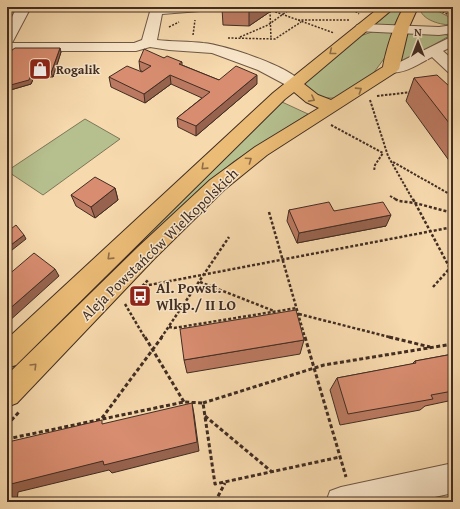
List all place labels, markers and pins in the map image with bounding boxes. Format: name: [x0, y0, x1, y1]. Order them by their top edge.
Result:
shop icon: Rogalik: [27, 56, 53, 82]
place label: Rogalik: [56, 60, 101, 79]
place label: Al. Powst. Wlkp./ II LO: [156, 277, 236, 315]
bus stop icon: Al. Powst. Wlkp./ II LO: [127, 283, 153, 309]

